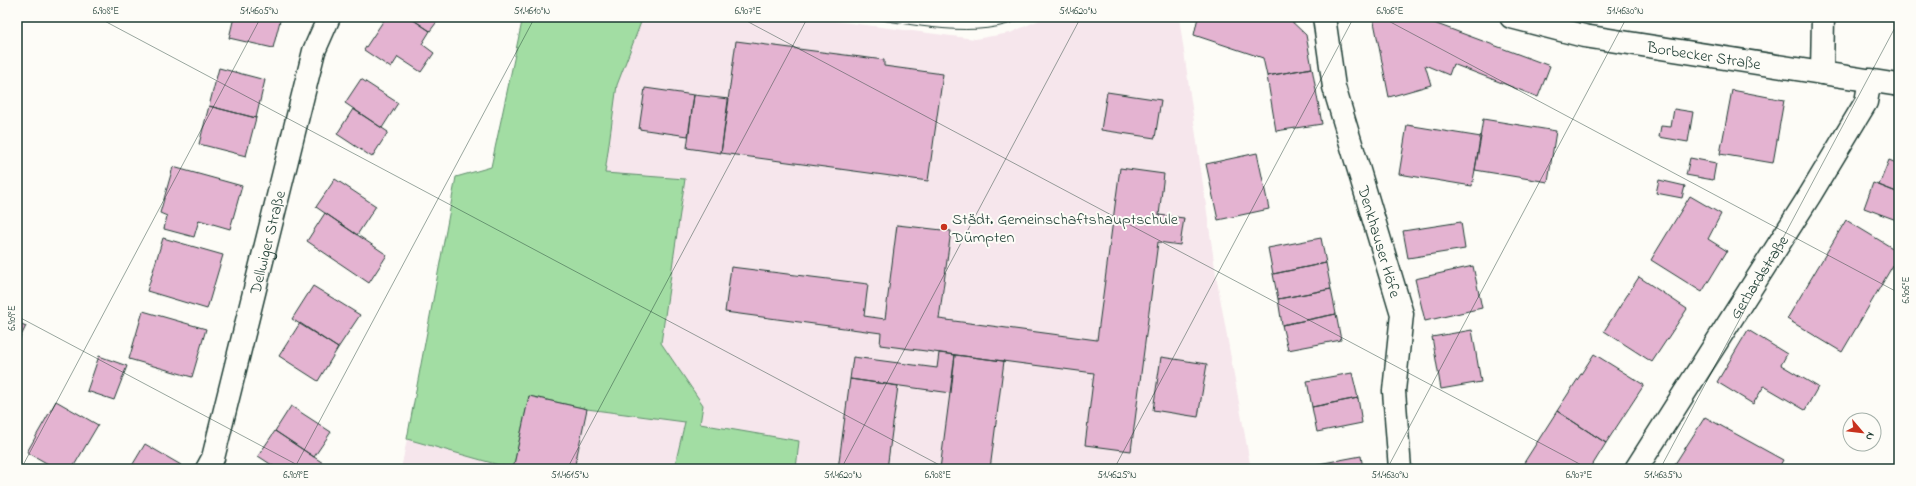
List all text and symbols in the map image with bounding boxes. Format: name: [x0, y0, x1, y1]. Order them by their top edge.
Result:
text: 6.908°E: [93, 4, 119, 19]
text: 51.4605°N: [240, 4, 279, 19]
text: 51.4610°N: [514, 4, 550, 19]
text: 6.907°E: [735, 4, 761, 19]
text: 51.4620°N: [1059, 4, 1097, 19]
text: 6.906°E: [1377, 4, 1403, 19]
text: 51.4630°N: [1606, 4, 1644, 19]
street label: Borbecker Straße: [1644, 36, 1763, 77]
street label: Denkhauser Höfe: [1350, 182, 1407, 302]
street label: Dellwiger Straße: [244, 187, 293, 298]
place label: Städt. Gemeinschaftshauptschule Dümpten: [951, 208, 1179, 250]
marker: Städt. Gemeinschaftshauptschule Dümpten: [939, 222, 949, 232]
street label: Gerhardstraße: [1724, 230, 1796, 324]
text: 6.906°E: [1899, 277, 1914, 303]
text: 6.909°E: [5, 305, 20, 331]
north arrow: [1842, 412, 1882, 452]
text: N: [1861, 429, 1879, 443]
text: 6.909°E: [283, 468, 309, 483]
text: 51.4615°N: [551, 468, 589, 483]
text: 51.4620°N: [824, 468, 862, 483]
text: 6.908°E: [925, 468, 951, 483]
text: 51.4625°N: [1097, 468, 1137, 483]
text: 51.4630°N: [1371, 468, 1409, 483]
text: 6.907°E: [1566, 468, 1592, 483]
text: 51.4635°N: [1644, 468, 1683, 483]

